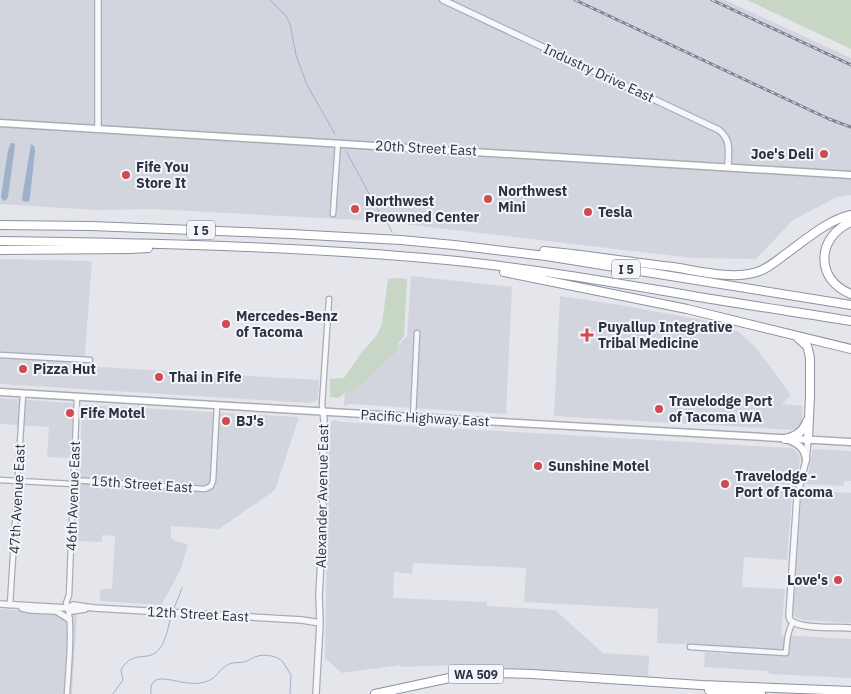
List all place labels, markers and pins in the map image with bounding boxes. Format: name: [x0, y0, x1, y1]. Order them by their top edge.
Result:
place label: Joe's Deli: [751, 145, 814, 163]
marker: Joe's Deli: [818, 148, 830, 160]
place label: Fife You Store It: [136, 158, 189, 192]
marker: Fife You Store It: [120, 169, 132, 181]
place label: Northwest Mini: [498, 182, 567, 216]
place label: Northwest Preowned Center: [365, 192, 480, 226]
marker: Northwest Mini: [482, 193, 494, 205]
marker: Northwest Preowned Center: [349, 203, 361, 215]
place label: Tesla: [598, 203, 632, 221]
marker: Tesla: [582, 206, 594, 218]
place label: Mercedes-Benz of Tacoma: [236, 307, 338, 341]
marker: Mercedes-Benz of Tacoma: [220, 318, 232, 330]
place label: Puyallup Integrative Tribal Medicine: [598, 318, 733, 352]
marker: Puyallup Integrative Tribal Medicine: [580, 328, 594, 342]
place label: Pizza Hut: [33, 360, 96, 378]
marker: Pizza Hut: [17, 363, 29, 375]
place label: Thai in Fife: [169, 368, 242, 386]
marker: Thai in Fife: [153, 371, 165, 383]
place label: Travelodge Port of Tacoma WA: [669, 392, 772, 426]
marker: Travelodge Port of Tacoma WA: [653, 403, 665, 415]
place label: Fife Motel: [80, 404, 145, 422]
marker: Fife Motel: [64, 407, 76, 419]
place label: BJ's: [236, 412, 264, 430]
marker: BJ's: [220, 415, 232, 427]
place label: Sunshine Motel: [548, 457, 649, 475]
marker: Sunshine Motel: [532, 460, 544, 472]
place label: Travelodge - Port of Tacoma: [735, 467, 833, 501]
marker: Travelodge - Port of Tacoma: [719, 478, 731, 490]
place label: Love's: [787, 571, 828, 589]
marker: Love's: [832, 574, 844, 586]

